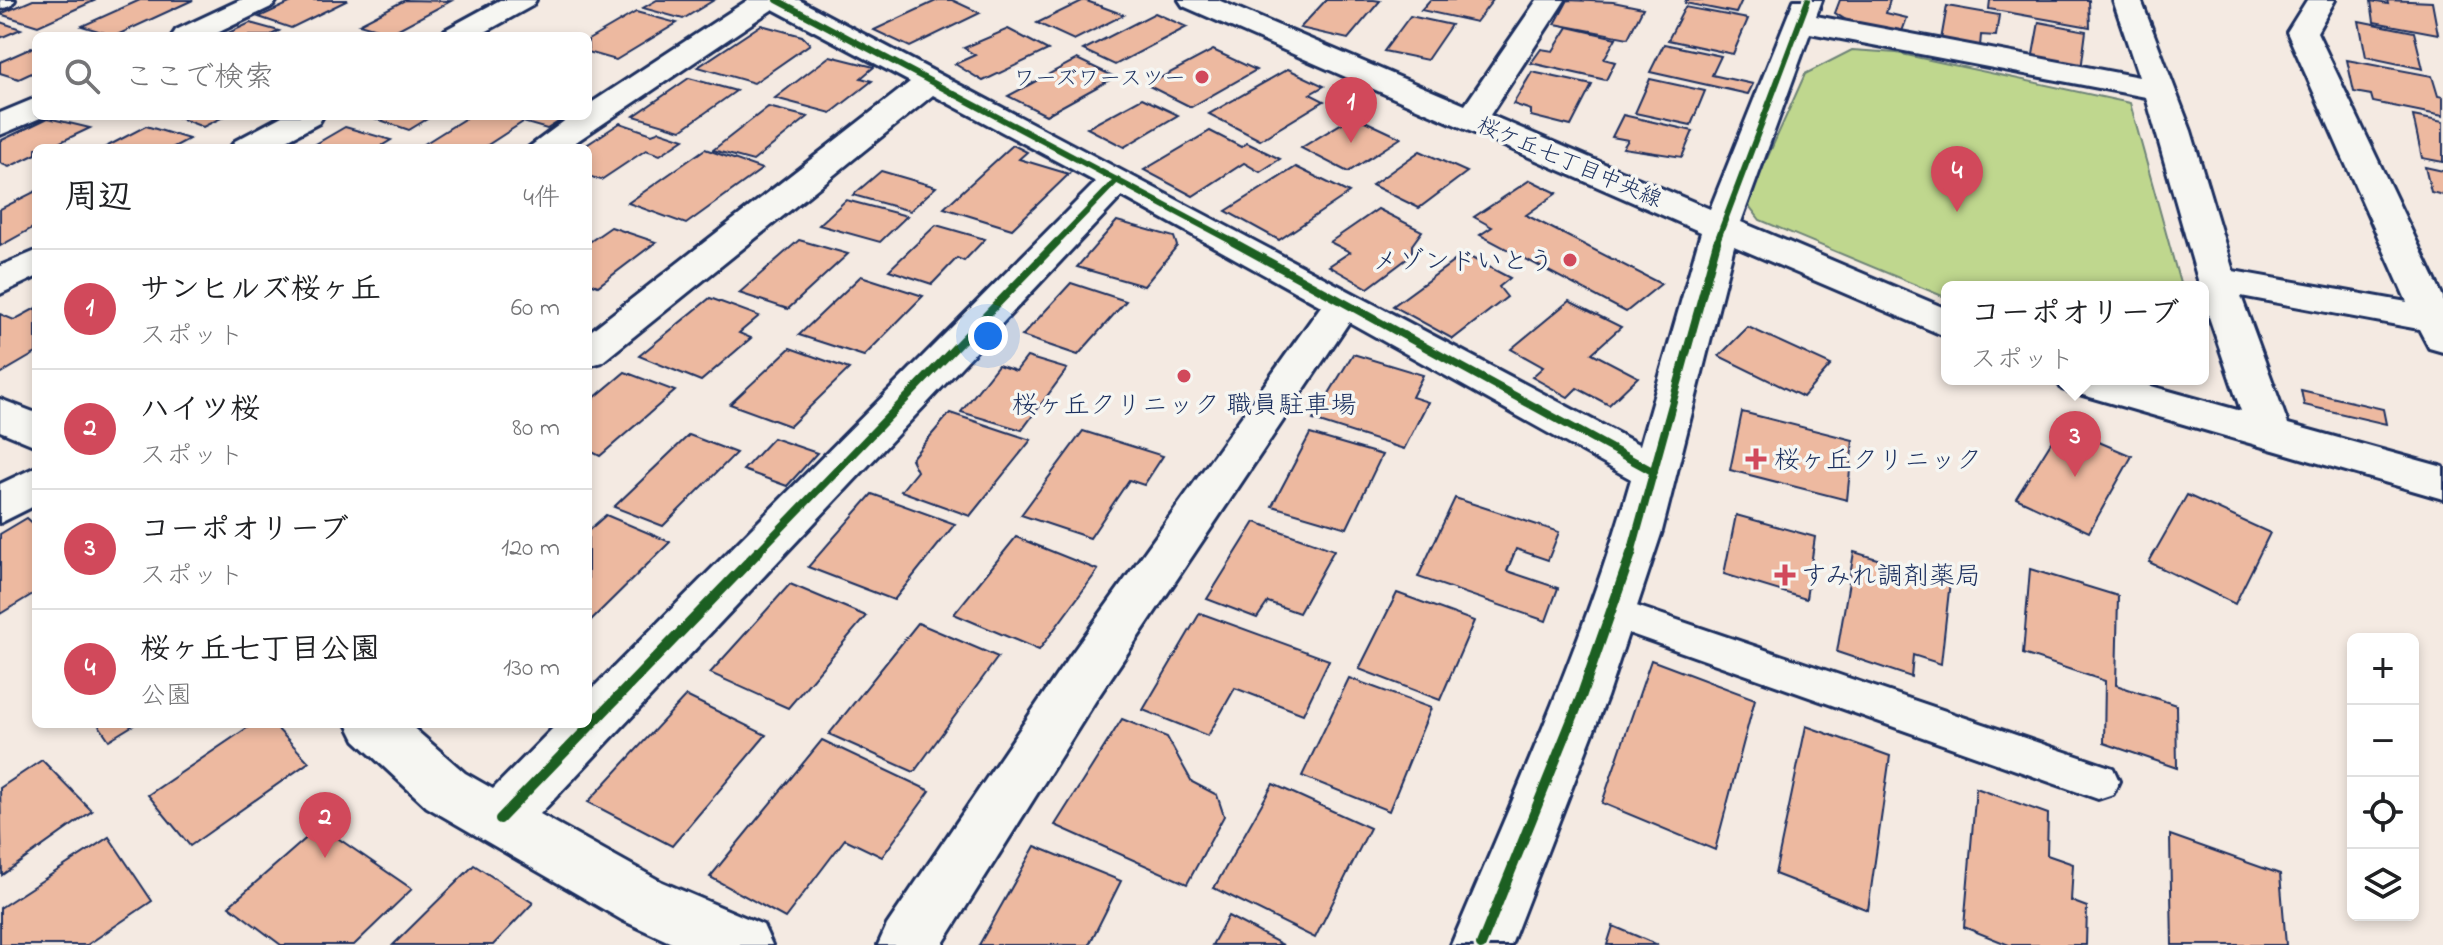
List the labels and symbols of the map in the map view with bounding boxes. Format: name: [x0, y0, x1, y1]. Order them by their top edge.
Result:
place label: ワーズワースツー: [1013, 64, 1186, 96]
marker: ワーズワースツー: [1193, 68, 1211, 86]
pin: 1: [1325, 77, 1377, 143]
street label: 桜ケ丘七丁目中央線: [1471, 110, 1666, 217]
pin: 4: [1931, 146, 1983, 212]
place label: メゾンドいとう: [1372, 244, 1554, 282]
marker: メゾンドいとう: [1561, 251, 1579, 269]
your location: [968, 316, 1008, 356]
marker: 桜ヶ丘クリニック 職員駐車場: [1175, 367, 1193, 385]
place label: 桜ヶ丘クリニック 職員駐車場: [1012, 388, 1356, 426]
pin: 3: [2049, 411, 2101, 477]
place label: 桜ヶ丘クリニック: [1774, 443, 1982, 481]
marker: 桜ヶ丘クリニック: [1745, 448, 1767, 470]
place label: すみれ調剤薬局: [1801, 559, 1981, 597]
marker: すみれ調剤薬局: [1776, 566, 1794, 584]
pin: 2: [299, 792, 351, 858]

